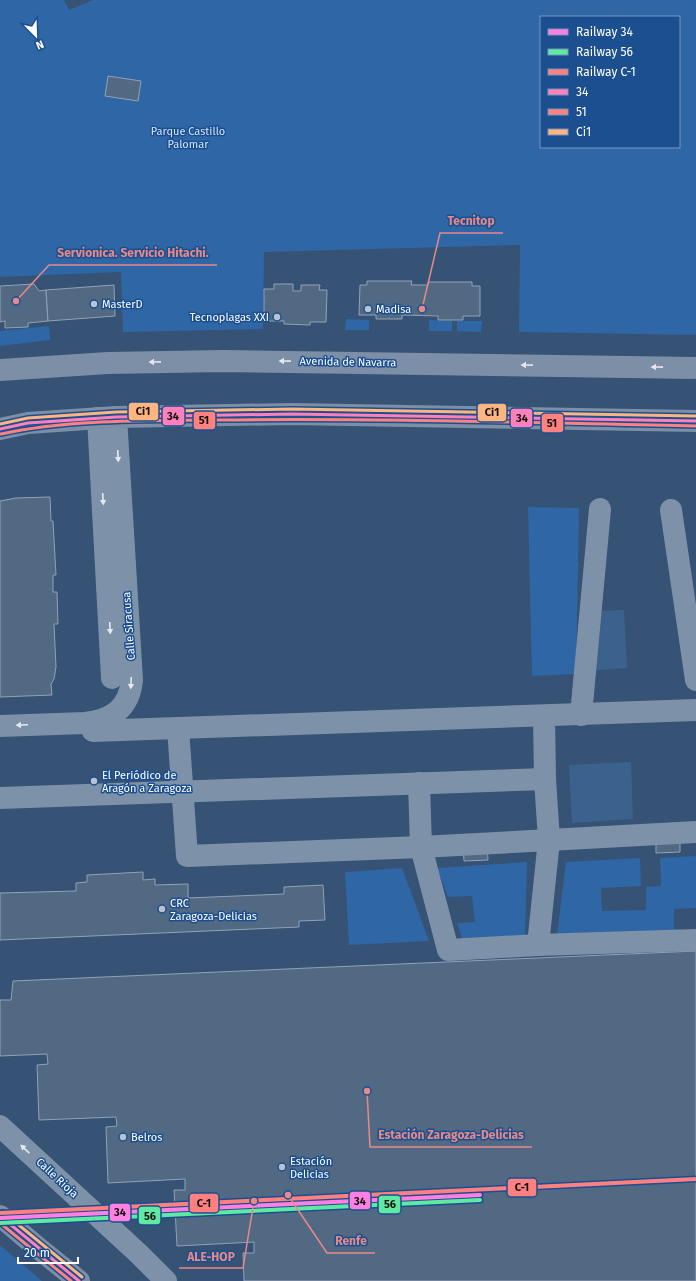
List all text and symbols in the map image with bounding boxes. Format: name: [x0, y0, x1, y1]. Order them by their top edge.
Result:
north arrow: [16, 16, 56, 56]
legend: [540, 16, 680, 148]
text: Railway 34: [576, 25, 633, 39]
text: N: [34, 37, 46, 52]
text: Railway 56: [576, 45, 633, 59]
text: Railway C-1: [576, 65, 636, 79]
text: 34: [576, 85, 589, 99]
text: 51: [576, 105, 587, 119]
park label: Parque Castillo Palomar: [151, 125, 225, 151]
text: Ci1: [576, 125, 591, 139]
callout: Tecnitop: [440, 209, 503, 233]
text: Tecnitop: [447, 214, 495, 228]
callout: Servionica. Servicio Hitachi.: [49, 241, 217, 265]
text: Servionica. Servicio Hitachi.: [57, 246, 209, 260]
place label: MasterD: [102, 298, 143, 311]
marker: MasterD: [89, 299, 99, 309]
place label: Madisa: [376, 303, 411, 316]
marker: Madisa: [363, 304, 373, 314]
place label: Tecnoplagas XXI: [190, 311, 269, 324]
marker: Tecnoplagas XXI: [272, 312, 282, 322]
street label: Avenida de Navarra: [299, 355, 397, 369]
one-way arrow: [279, 358, 291, 365]
one-way arrow: [148, 359, 161, 365]
one-way arrow: [520, 362, 533, 368]
one-way arrow: [650, 364, 663, 370]
line badge: Ci1: [128, 402, 159, 421]
line badge: Ci1: [477, 403, 507, 422]
text: Ci1: [136, 405, 150, 418]
line badge: 34: [162, 406, 185, 426]
text: Ci1: [485, 406, 499, 419]
line badge: 34: [510, 408, 533, 428]
text: 34: [166, 410, 179, 423]
line badge: 51: [193, 411, 216, 430]
text: 34: [515, 412, 528, 425]
line badge: 51: [541, 413, 564, 433]
text: 51: [199, 414, 209, 427]
text: 51: [547, 417, 557, 430]
one-way arrow: [114, 450, 121, 462]
one-way arrow: [99, 493, 106, 505]
street label: Calle Siracusa: [120, 591, 138, 661]
one-way arrow: [106, 622, 113, 634]
one-way arrow: [128, 677, 135, 689]
one-way arrow: [16, 722, 28, 729]
place label: El Periódico de Aragón a Zaragoza: [102, 769, 192, 795]
marker: El Periódico de Aragón a Zaragoza: [89, 776, 99, 786]
place label: CRC Zaragoza-Delicias: [170, 897, 257, 923]
marker: CRC Zaragoza-Delicias: [157, 904, 167, 914]
callout: Estación Zaragoza-Delicias: [370, 1123, 532, 1147]
text: Estación Zaragoza-Delicias: [378, 1128, 524, 1142]
place label: Belros: [131, 1131, 162, 1144]
marker: Belros: [118, 1132, 128, 1142]
one-way arrow: [20, 1144, 30, 1153]
street label: Calle Rioja: [33, 1155, 81, 1201]
place label: Estación Delicias: [290, 1155, 332, 1181]
marker: Estación Delicias: [277, 1162, 287, 1172]
line badge: C-1: [507, 1178, 537, 1197]
text: C-1: [515, 1181, 529, 1194]
line badge: 34: [349, 1191, 371, 1210]
line badge: C-1: [189, 1193, 219, 1213]
text: 34: [353, 1195, 366, 1208]
line badge: 56: [378, 1195, 401, 1214]
text: C-1: [197, 1197, 211, 1210]
text: 56: [384, 1198, 396, 1211]
line badge: 34: [109, 1203, 131, 1222]
text: 34: [113, 1206, 126, 1219]
line badge: 56: [138, 1206, 161, 1225]
text: 56: [144, 1210, 156, 1223]
callout: Renfe: [327, 1229, 375, 1253]
text: Renfe: [335, 1234, 367, 1248]
scale bar: [18, 1239, 78, 1265]
callout: ALE-HOP: [179, 1244, 243, 1268]
text: 20 m: [24, 1246, 50, 1260]
text: ALE-HOP: [186, 1250, 235, 1264]

